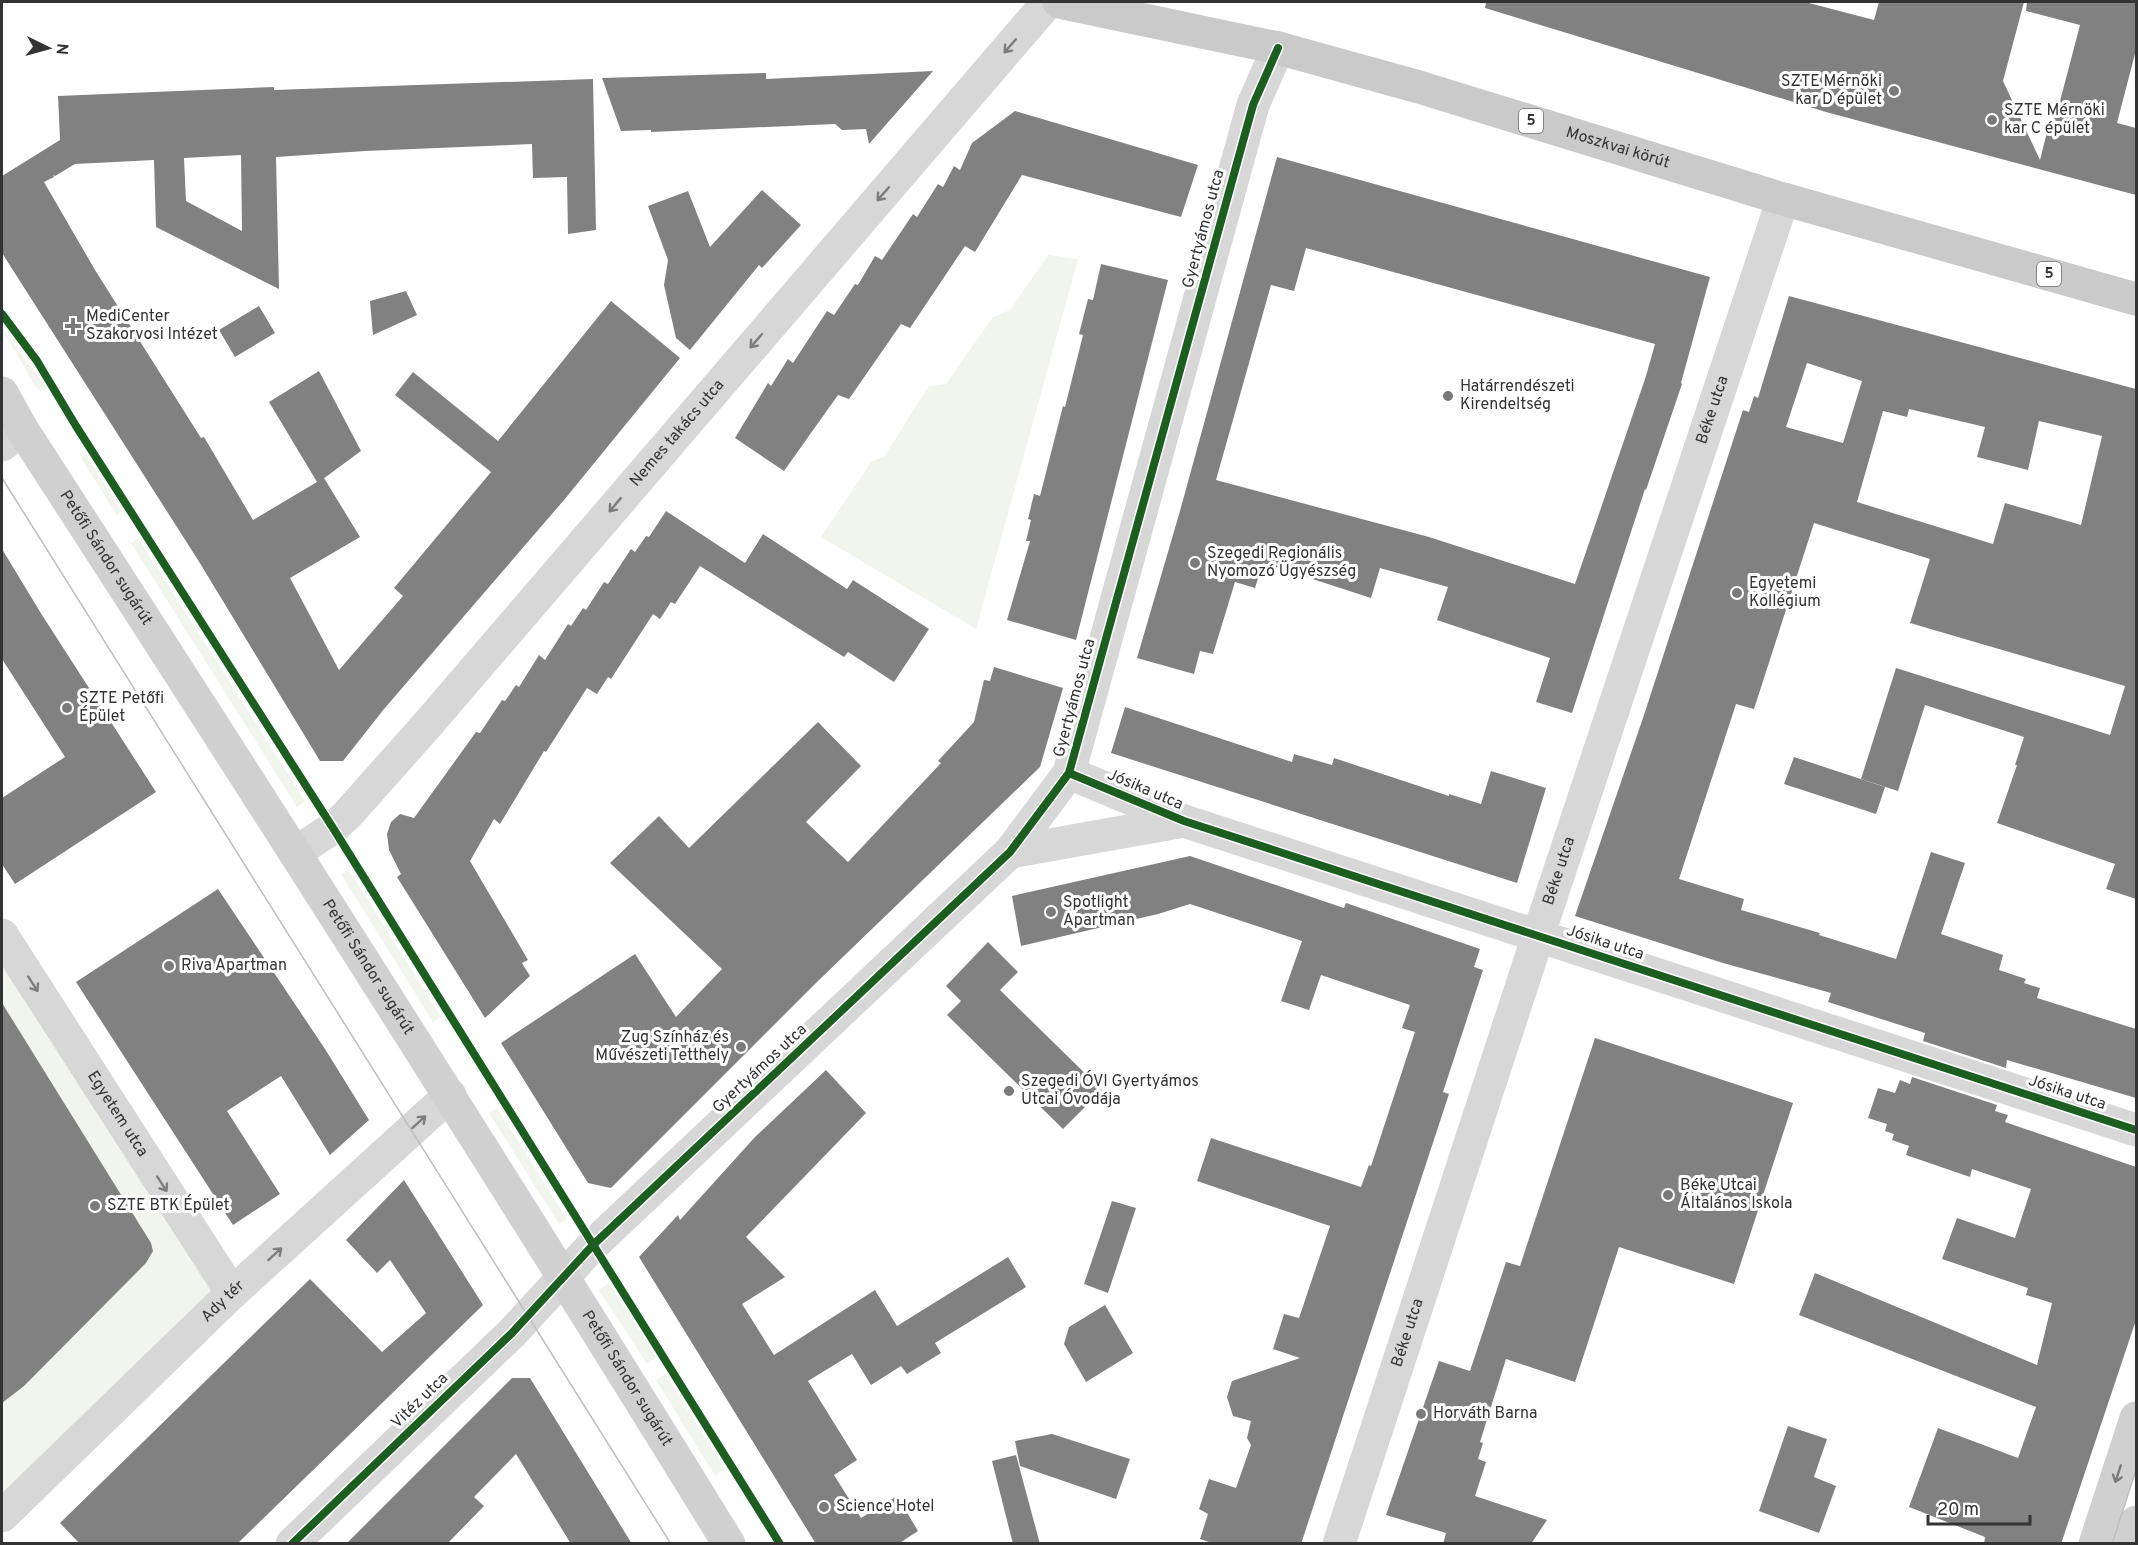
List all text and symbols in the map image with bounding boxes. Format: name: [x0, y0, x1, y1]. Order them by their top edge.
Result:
north arrow: [18, 18, 78, 78]
one-way arrow: [1003, 38, 1017, 53]
text: N: [50, 43, 71, 56]
place label: SZTE Mérnöki kar D épület: [1781, 72, 1882, 110]
marker: SZTE Mérnöki kar D épület: [1887, 84, 1901, 98]
place label: SZTE Mérnöki kar C épület: [2004, 101, 2105, 139]
road number: 5: [1519, 109, 1543, 133]
marker: SZTE Mérnöki kar C épület: [1985, 113, 1999, 127]
street label: Moszkvai körút: [1563, 123, 1672, 174]
street label: Gyertyámos utca: [1179, 168, 1229, 290]
one-way arrow: [876, 186, 890, 201]
road number: 5: [2037, 262, 2061, 286]
place label: MediCenter Szakorvosi Intézet: [86, 307, 218, 345]
marker: MediCenter Szakorvosi Intézet: [64, 317, 82, 335]
one-way arrow: [749, 333, 762, 349]
street label: Béke utca: [1692, 373, 1734, 447]
street label: Nemes takács utca: [626, 376, 729, 491]
place label: Határrendészeti Kirendeltség: [1460, 377, 1574, 415]
marker: Határrendészeti Kirendeltség: [1441, 389, 1455, 403]
street label: Petőfi Sándor sugárút: [55, 487, 156, 629]
one-way arrow: [608, 497, 622, 512]
place label: Szegedi Regionális Nyomozó Ügyészség: [1207, 544, 1356, 582]
marker: Szegedi Regionális Nyomozó Ügyészség: [1188, 556, 1202, 570]
place label: Egyetemi Kollégium: [1749, 574, 1821, 612]
marker: Egyetemi Kollégium: [1730, 586, 1744, 600]
street label: Gyertyámos utca: [1050, 637, 1100, 759]
place label: SZTE Petőfi Épület: [79, 689, 164, 727]
marker: SZTE Petőfi Épület: [60, 701, 74, 715]
street label: Jósika utca: [1104, 765, 1186, 815]
street label: Béke utca: [1539, 834, 1580, 908]
place label: Spotlight Apartman: [1063, 893, 1135, 931]
street label: Petőfi Sándor sugárút: [317, 896, 418, 1039]
marker: Spotlight Apartman: [1044, 905, 1058, 919]
street label: Jósika utca: [1564, 921, 1646, 965]
place label: Riva Apartman: [181, 956, 287, 976]
marker: Riva Apartman: [162, 959, 176, 973]
one-way arrow: [27, 976, 39, 992]
street label: Gyertyámos utca: [709, 1020, 811, 1118]
place label: Zug Színház és Művészeti Tetthely: [595, 1028, 729, 1066]
marker: Zug Színház és Művészeti Tetthely: [734, 1040, 748, 1054]
street label: Egyetem utca: [82, 1067, 152, 1161]
place label: Szegedi ÓVI Gyertyámos Utcai Óvodája: [1021, 1070, 1199, 1110]
street label: Jósika utca: [2026, 1071, 2108, 1115]
marker: Szegedi ÓVI Gyertyámos Utcai Óvodája: [1002, 1084, 1016, 1098]
one-way arrow: [412, 1115, 427, 1129]
one-way arrow: [156, 1175, 168, 1192]
place label: Béke Utcai Általános Iskola: [1680, 1176, 1793, 1214]
marker: Béke Utcai Általános Iskola: [1661, 1188, 1675, 1202]
place label: SZTE BTK Épület: [107, 1194, 229, 1216]
marker: SZTE BTK Épület: [88, 1199, 102, 1213]
one-way arrow: [267, 1247, 282, 1261]
street label: Ady tér: [197, 1276, 249, 1327]
street label: Béke utca: [1388, 1296, 1429, 1370]
street label: Petőfi Sándor sugárút: [577, 1307, 676, 1450]
street label: Vitéz utca: [387, 1369, 453, 1433]
place label: Horváth Barna: [1433, 1404, 1537, 1424]
marker: Horváth Barna: [1414, 1407, 1428, 1421]
one-way arrow: [2112, 1464, 2123, 1483]
scale bar: [1928, 1488, 2030, 1526]
place label: Science Hotel: [836, 1497, 935, 1517]
text: 20 m: [1937, 1499, 1979, 1522]
marker: Science Hotel: [817, 1500, 831, 1514]

